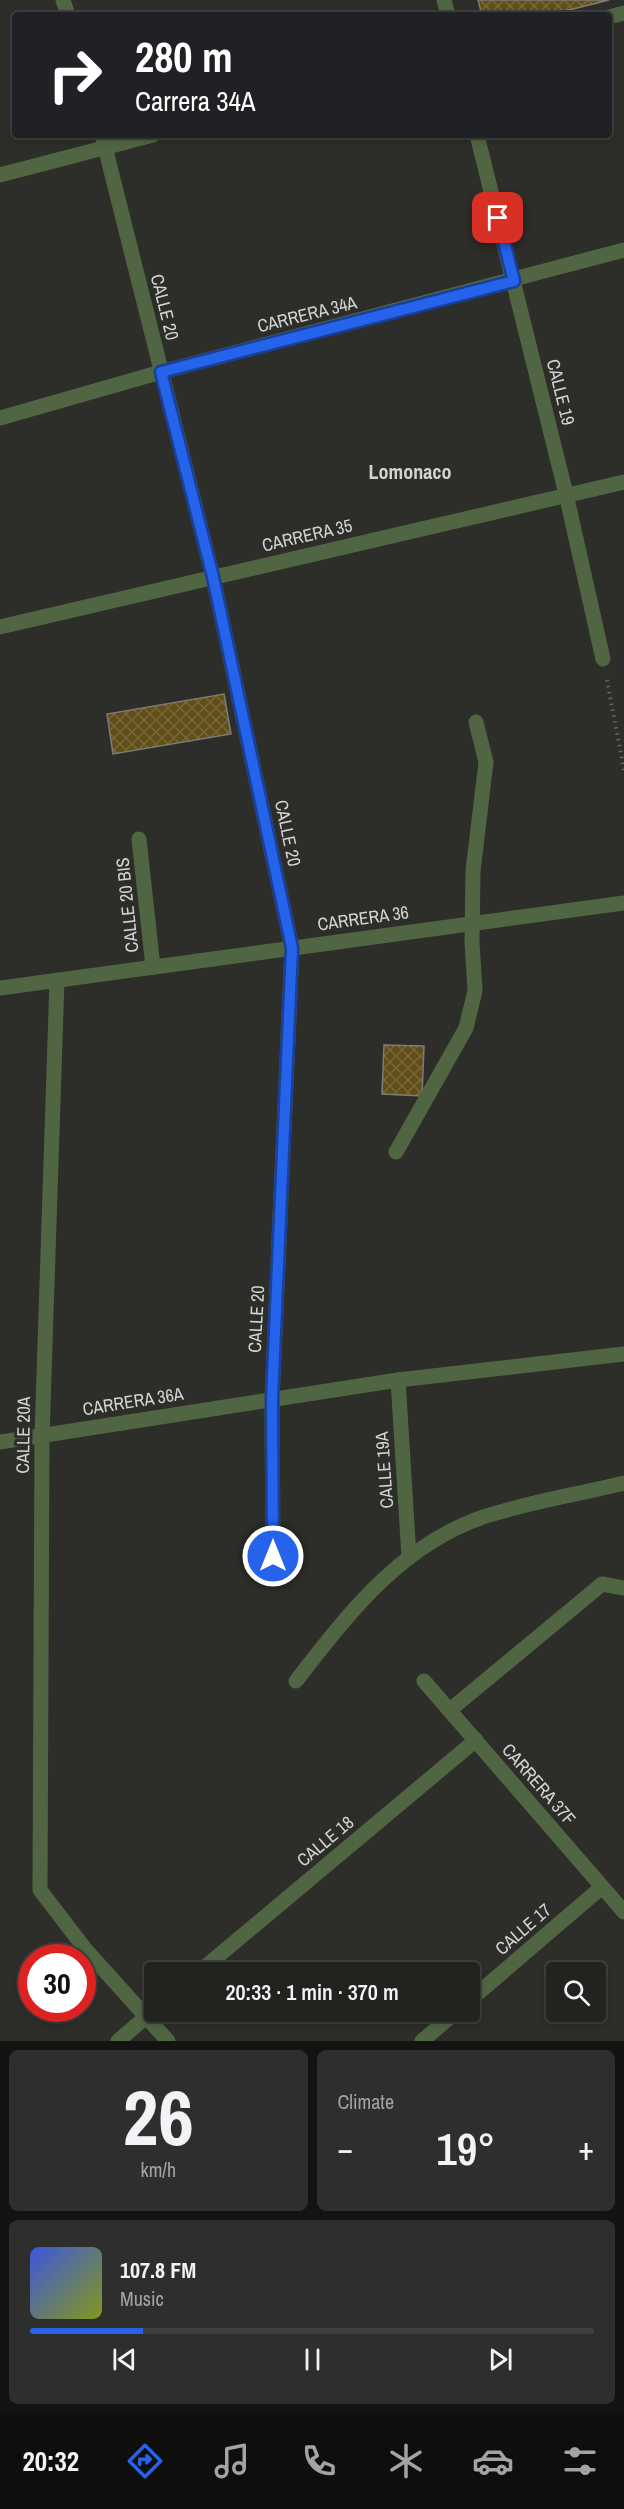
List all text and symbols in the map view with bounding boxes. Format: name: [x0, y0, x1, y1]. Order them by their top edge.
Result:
text: 280 m: [135, 29, 233, 85]
icon: right: [36, 36, 114, 114]
text: Carrera 34A: [135, 83, 256, 119]
pin: [472, 192, 523, 243]
icon: arrive: [481, 201, 514, 234]
street label: CALLE 20: [145, 271, 185, 343]
street label: CARRERA 34A: [255, 290, 360, 338]
street label: CALLE 19: [541, 356, 581, 428]
district label: Lomonaco: [369, 458, 451, 485]
street label: CARRERA 35: [259, 512, 355, 558]
street label: CALLE 20: [269, 797, 307, 869]
street label: CALLE 20 BIS: [110, 856, 144, 954]
street label: CARRERA 36: [316, 899, 410, 937]
street label: CALLE 20: [242, 1285, 270, 1353]
street label: CARRERA 36A: [81, 1381, 185, 1421]
street label: CALLE 20A: [10, 1396, 36, 1474]
street label: CALLE 19A: [369, 1431, 399, 1509]
position arrow: [241, 1524, 305, 1588]
street label: CARRERA 37F: [496, 1738, 582, 1830]
street label: CALLE 18: [291, 1810, 359, 1872]
street label: CALLE 17: [489, 1897, 557, 1961]
speed limit sign: 30: [18, 1944, 96, 2022]
map controls: [546, 1962, 606, 2022]
button: search: [546, 1962, 606, 2022]
text: 20:33 · 1 min · 370 m: [225, 1977, 399, 2007]
text: 26: [123, 2064, 194, 2169]
text: Climate: [338, 2088, 394, 2115]
text: 19°: [436, 2118, 495, 2179]
text: −: [338, 2126, 353, 2170]
text: +: [578, 2126, 594, 2170]
text: km/h: [140, 2156, 176, 2183]
text: 107.8 FM: [120, 2255, 196, 2285]
text: Music: [120, 2285, 164, 2312]
icon: previous: [108, 2343, 141, 2376]
icon: pause: [296, 2343, 329, 2376]
icon: next: [484, 2343, 517, 2376]
icon: directions: [124, 2440, 166, 2482]
icon: music: [211, 2440, 253, 2482]
icon: phone: [298, 2440, 340, 2482]
icon: climate: [385, 2440, 427, 2482]
icon: car: [472, 2440, 514, 2482]
icon: filters: [559, 2440, 601, 2482]
text: 20:32: [23, 2443, 79, 2479]

